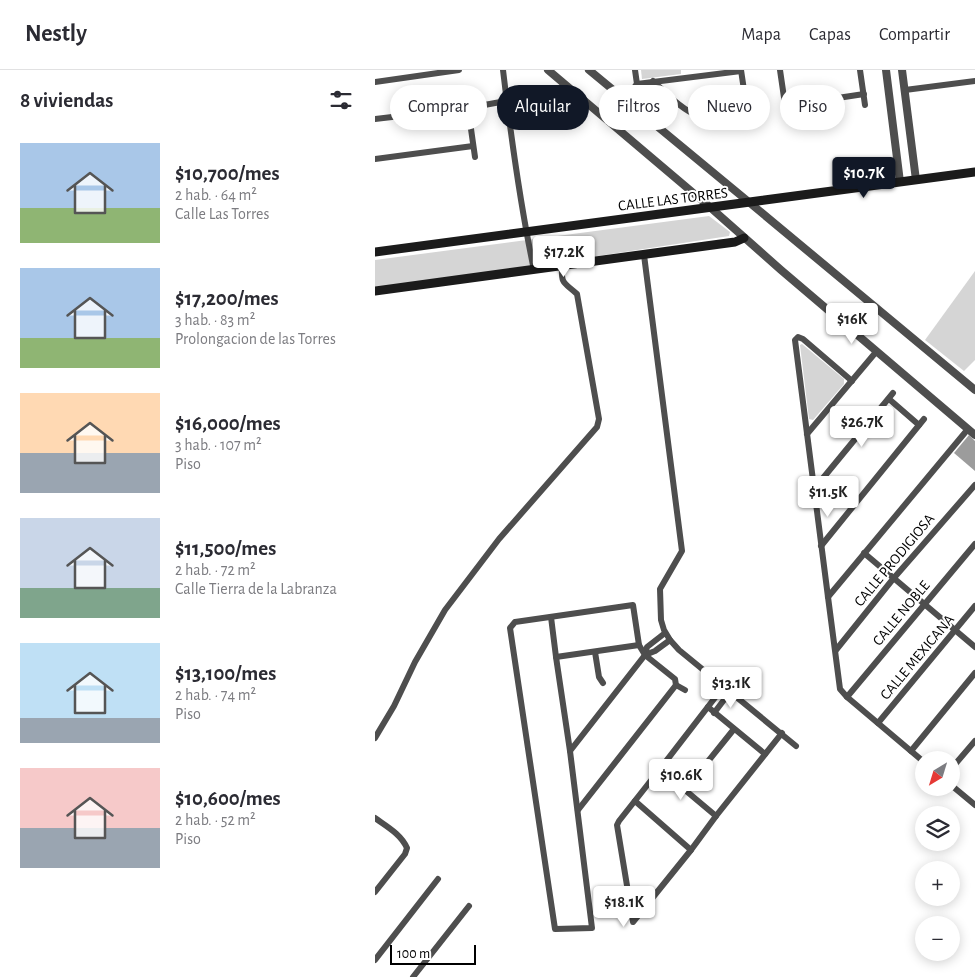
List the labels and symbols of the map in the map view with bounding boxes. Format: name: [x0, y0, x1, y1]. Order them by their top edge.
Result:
pin: $10.7K: [823, 156, 905, 199]
street label: CALLE LAS TORRES: [617, 185, 729, 214]
pin: $17.2K: [523, 236, 605, 278]
pin: $16K: [822, 302, 882, 345]
pin: $26.7K: [821, 406, 903, 448]
pin: $11.5K: [787, 476, 869, 518]
street label: CALLE PRODIGIOSA: [851, 511, 938, 609]
street label: CALLE NOBLE: [870, 578, 933, 649]
street label: CALLE MEXICANA: [878, 612, 957, 703]
pin: $13.1K: [690, 666, 772, 709]
north arrow: [915, 751, 960, 796]
pin: $10.6K: [640, 758, 722, 801]
pin: $18.1K: [583, 886, 665, 928]
scale bar: [390, 942, 476, 965]

